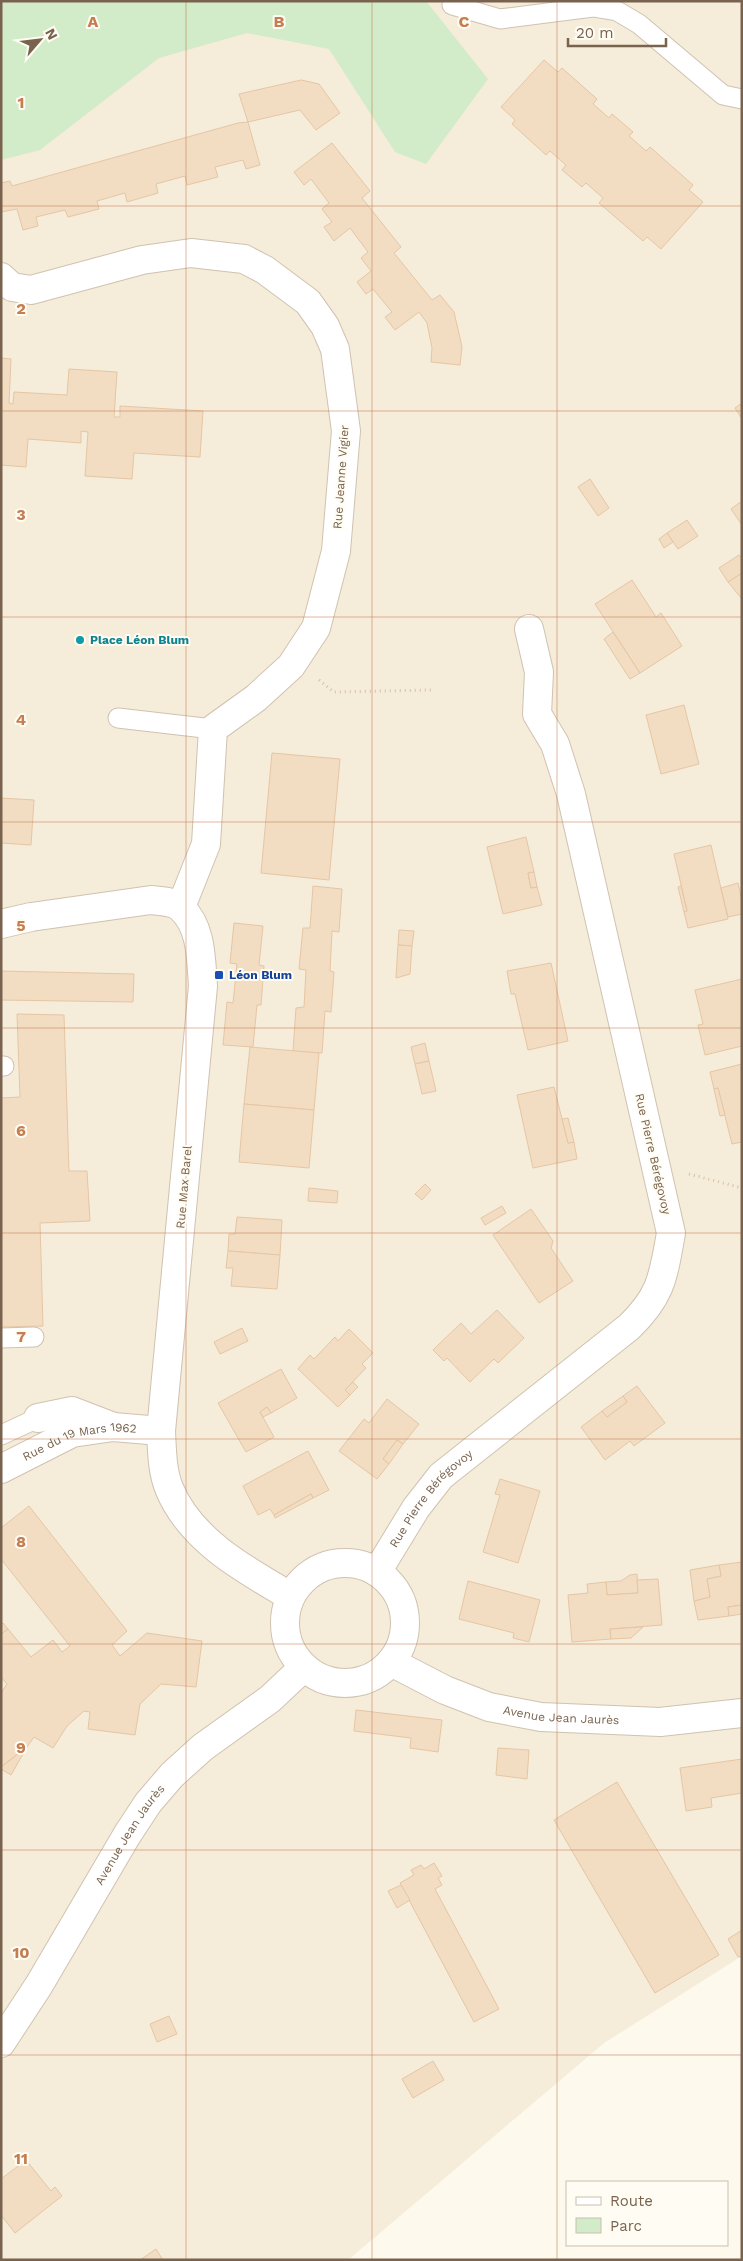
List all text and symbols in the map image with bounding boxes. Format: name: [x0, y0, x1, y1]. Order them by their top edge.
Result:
text: A: [88, 12, 99, 31]
text: B: [274, 12, 285, 31]
text: C: [459, 12, 470, 31]
north arrow: [15, 15, 65, 65]
scale bar: [568, 15, 666, 47]
text: 20 m: [576, 24, 614, 42]
text: N: [42, 26, 61, 42]
text: 1: [18, 93, 24, 112]
text: 2: [16, 299, 26, 318]
street label: Rue Jeanne Vigier: [330, 424, 352, 529]
text: 3: [16, 505, 26, 524]
place label: Place Léon Blum: [90, 633, 189, 647]
marker: Place Léon Blum: [74, 634, 86, 646]
text: 4: [16, 710, 26, 729]
text: 5: [16, 916, 26, 935]
place label: Léon Blum: [229, 968, 292, 982]
marker: Léon Blum: [213, 969, 225, 981]
street label: Rue Pierre Bérégovoy: [632, 1092, 674, 1217]
text: 6: [16, 1121, 26, 1140]
street label: Rue Max Barel: [173, 1145, 195, 1229]
text: 7: [16, 1327, 26, 1346]
street label: Rue du 19 Mars 1962: [20, 1420, 137, 1464]
street label: Rue Pierre Bérégovoy: [387, 1446, 476, 1550]
text: 8: [16, 1532, 26, 1551]
street label: Avenue Jean Jaurès: [502, 1703, 620, 1727]
text: 9: [16, 1738, 26, 1757]
street label: Avenue Jean Jaurès: [92, 1782, 168, 1887]
text: 10: [12, 1943, 30, 1962]
text: 11: [14, 2149, 28, 2168]
legend: [566, 2181, 728, 2246]
text: Route: [610, 2192, 653, 2210]
text: Parc: [610, 2217, 642, 2235]

